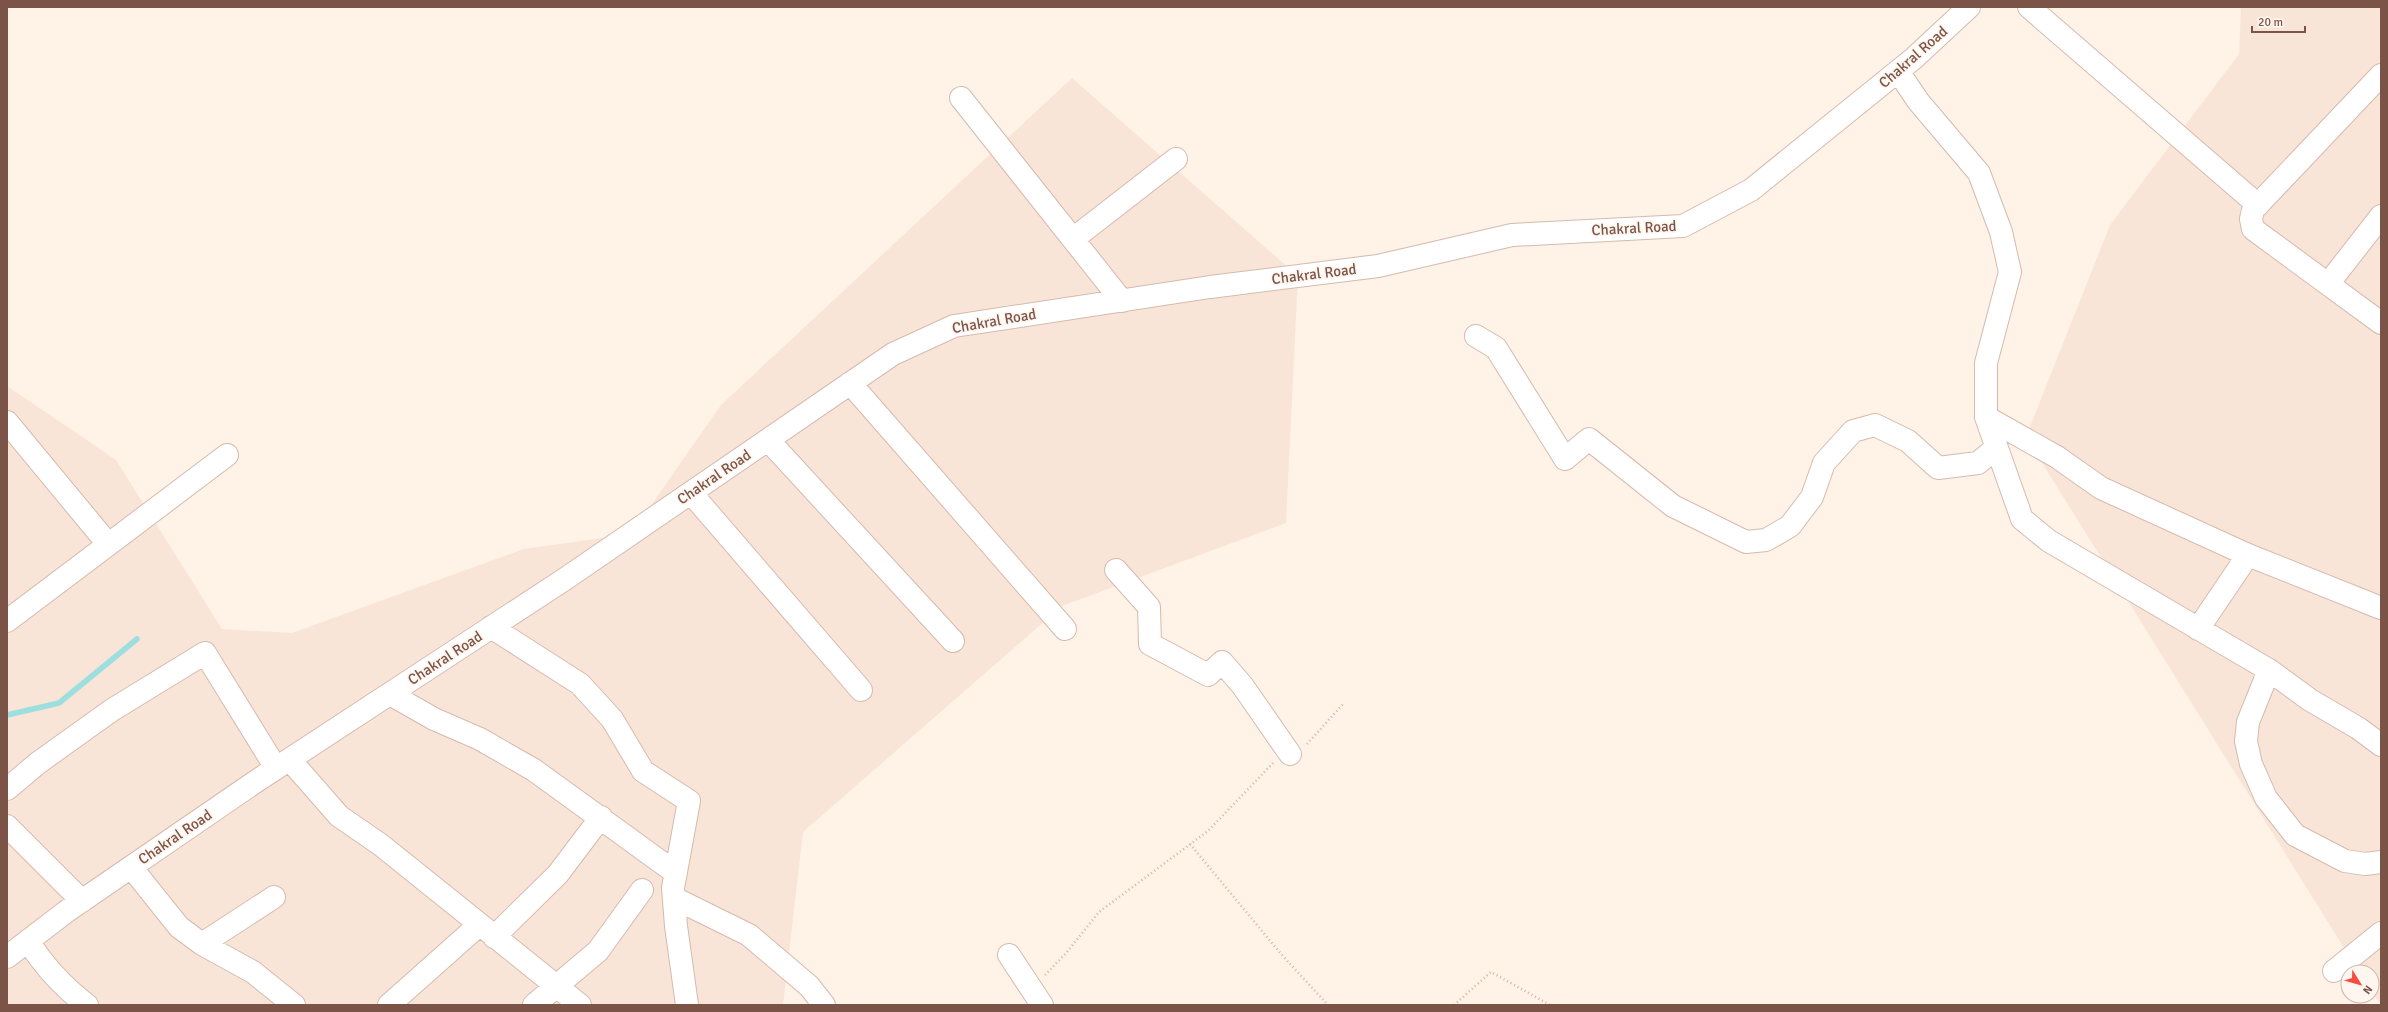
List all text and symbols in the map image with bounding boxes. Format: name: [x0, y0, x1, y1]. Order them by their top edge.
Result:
scale bar: [2252, 8, 2305, 34]
text: 20 m: [2258, 15, 2283, 30]
street label: Chakral Road: [1875, 22, 1951, 92]
street label: Chakral Road: [1591, 217, 1677, 239]
street label: Chakral Road: [1271, 260, 1357, 288]
street label: Chakral Road: [950, 305, 1038, 337]
street label: Chakral Road: [674, 446, 754, 508]
street label: Chakral Road: [404, 627, 486, 689]
street label: Chakral Road: [135, 806, 215, 868]
north arrow: [2340, 964, 2380, 1004]
text: N: [2360, 983, 2375, 997]

